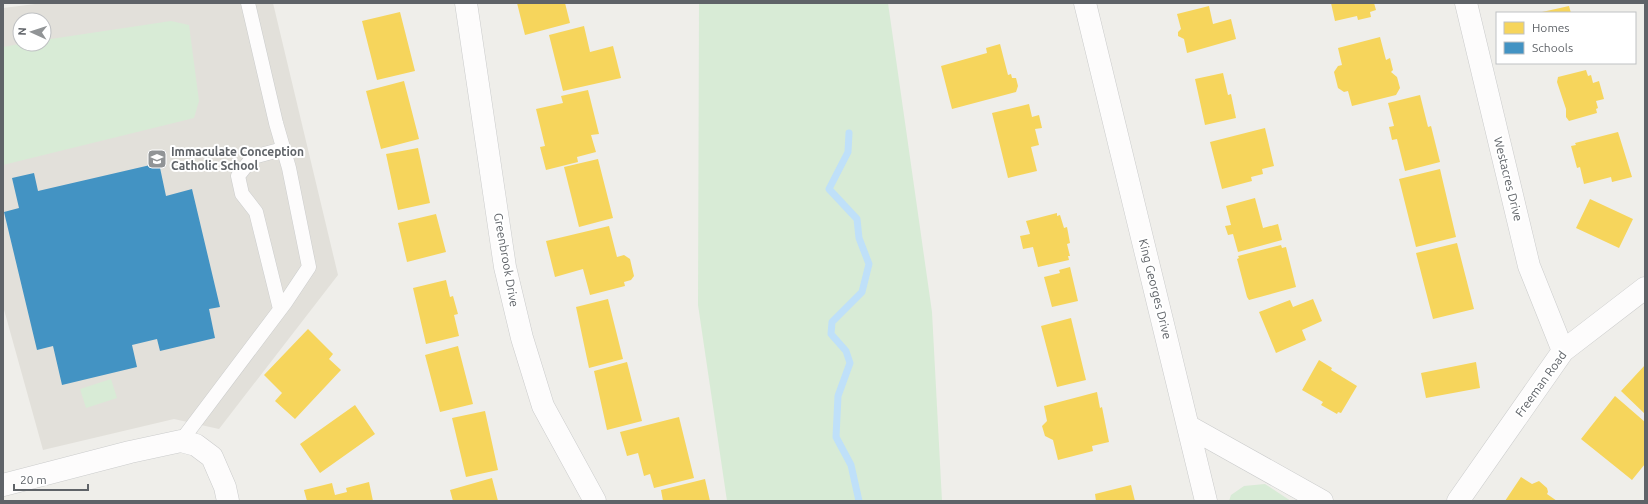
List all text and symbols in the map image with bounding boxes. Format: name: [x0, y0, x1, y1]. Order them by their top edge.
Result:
north arrow: [12, 12, 52, 52]
legend: [1496, 12, 1636, 64]
text: Homes: [1532, 21, 1570, 34]
text: N: [16, 27, 28, 36]
text: Schools: [1532, 41, 1573, 54]
street label: Westacres Drive: [1492, 135, 1525, 223]
place label: Immaculate Conception Catholic School: [171, 145, 304, 172]
school or university icon: Immaculate Conception Catholic School: [146, 148, 168, 170]
street label: Greenbrook Drive: [492, 212, 521, 308]
street label: King Georges Drive: [1137, 237, 1174, 340]
street label: Freeman Road: [1513, 348, 1569, 419]
scale bar: [14, 466, 88, 492]
text: 20 m: [20, 473, 47, 486]

